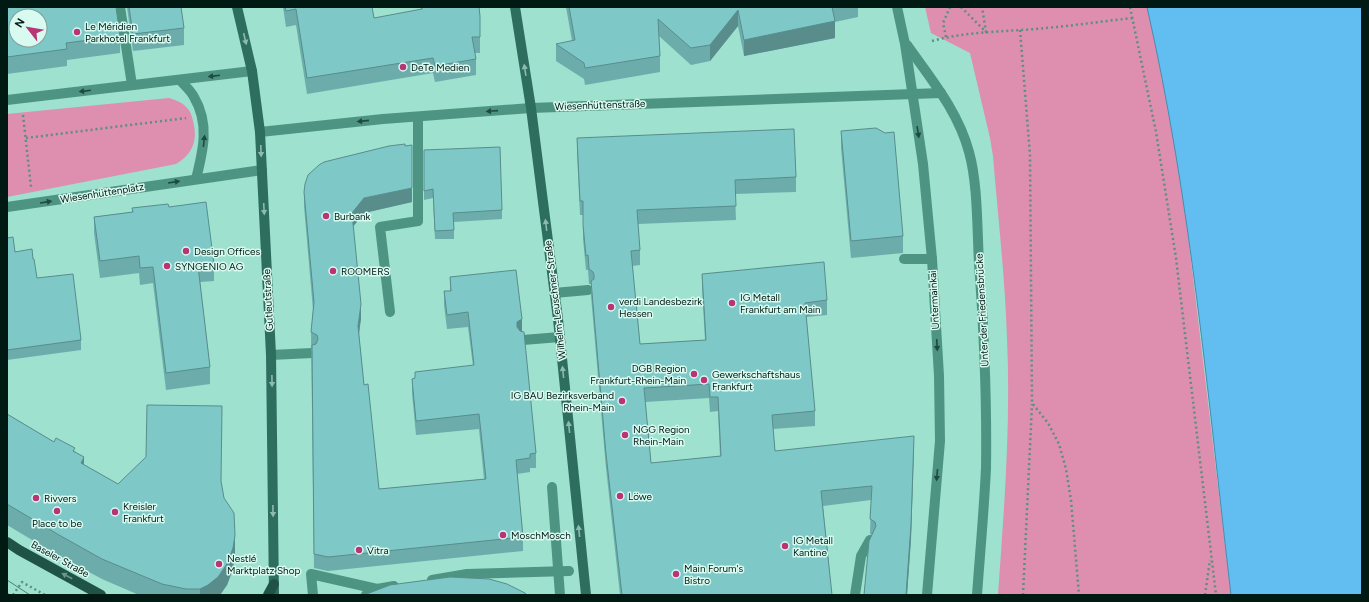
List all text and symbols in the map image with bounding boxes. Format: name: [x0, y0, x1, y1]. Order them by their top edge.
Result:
north arrow: [8, 8, 48, 48]
text: N: [12, 16, 28, 30]
place label: Le Méridien Parkhotel Frankfurt: [85, 20, 170, 45]
marker: Le Méridien Parkhotel Frankfurt: [72, 27, 82, 37]
one-way arrow: [242, 33, 248, 45]
place label: DeTe Medien: [411, 61, 470, 74]
marker: DeTe Medien: [398, 62, 408, 72]
one-way arrow: [522, 64, 528, 76]
one-way arrow: [208, 73, 220, 79]
one-way arrow: [79, 88, 91, 94]
street label: Wiesenhüttenstraße: [554, 97, 646, 113]
one-way arrow: [486, 108, 498, 115]
one-way arrow: [357, 118, 369, 124]
one-way arrow: [915, 126, 921, 138]
one-way arrow: [201, 135, 207, 147]
one-way arrow: [258, 145, 264, 158]
one-way arrow: [168, 179, 180, 185]
street label: Wiesenhüttenplatz: [59, 180, 145, 206]
one-way arrow: [40, 198, 52, 204]
one-way arrow: [260, 203, 267, 215]
place label: Burbank: [334, 210, 371, 223]
marker: Burbank: [321, 211, 331, 221]
one-way arrow: [543, 218, 549, 231]
street label: Wilhelm-Leuschner-Straße: [541, 239, 569, 360]
place label: Design Offices: [194, 245, 261, 258]
marker: Design Offices: [181, 246, 191, 256]
street label: Unter der Friedensbrücke: [973, 253, 991, 367]
place label: SYNGENIO AG: [175, 260, 244, 273]
marker: SYNGENIO AG: [162, 261, 172, 271]
place label: ROOMERS: [341, 265, 390, 278]
marker: ROOMERS: [328, 266, 338, 276]
street label: Gutleutstraße: [260, 268, 276, 331]
street label: Untermainkai: [926, 270, 942, 330]
place label: IG Metall Frankfurt am Main: [740, 291, 821, 316]
place label: verdi Landesbezirk Hessen: [619, 295, 702, 320]
marker: IG Metall Frankfurt am Main: [727, 298, 737, 308]
marker: verdi Landesbezirk Hessen: [606, 302, 616, 312]
one-way arrow: [934, 339, 940, 352]
place label: DGB Region Frankfurt-Rhein-Main: [590, 362, 686, 387]
one-way arrow: [560, 366, 567, 378]
place label: Gewerkschaftshaus Frankfurt: [712, 368, 800, 393]
marker: DGB Region Frankfurt-Rhein-Main: [689, 369, 699, 379]
one-way arrow: [268, 375, 275, 387]
marker: Gewerkschaftshaus Frankfurt: [699, 375, 709, 385]
place label: IG BAU Bezirksverband Rhein-Main: [511, 389, 614, 414]
marker: IG BAU Bezirksverband Rhein-Main: [617, 396, 627, 406]
one-way arrow: [566, 421, 572, 433]
place label: NGG Region Rhein-Main: [633, 423, 690, 448]
marker: NGG Region Rhein-Main: [620, 430, 630, 440]
one-way arrow: [934, 469, 941, 481]
place label: Löwe: [628, 490, 653, 503]
marker: Löwe: [615, 491, 625, 501]
place label: Rivvers: [44, 492, 77, 505]
marker: Rivvers: [31, 493, 41, 503]
place label: Kreisler Frankfurt: [123, 500, 164, 525]
one-way arrow: [270, 505, 276, 518]
marker: Place to be: [52, 506, 62, 516]
marker: Kreisler Frankfurt: [110, 507, 120, 517]
place label: Place to be: [32, 517, 82, 530]
one-way arrow: [576, 525, 582, 537]
place label: MoschMosch: [511, 529, 571, 542]
marker: MoschMosch: [498, 530, 508, 540]
place label: IG Metall Kantine: [793, 534, 833, 559]
street label: Baseler Straße: [29, 538, 92, 581]
marker: IG Metall Kantine: [780, 541, 790, 551]
place label: Vitra: [367, 544, 389, 557]
marker: Vitra: [354, 545, 364, 555]
place label: Nestlé Marktplatz Shop: [227, 552, 300, 577]
marker: Nestlé Marktplatz Shop: [214, 559, 224, 569]
place label: Main Forum's Bistro: [684, 562, 744, 587]
marker: Main Forum's Bistro: [671, 569, 681, 579]
one-way arrow: [61, 573, 73, 580]

